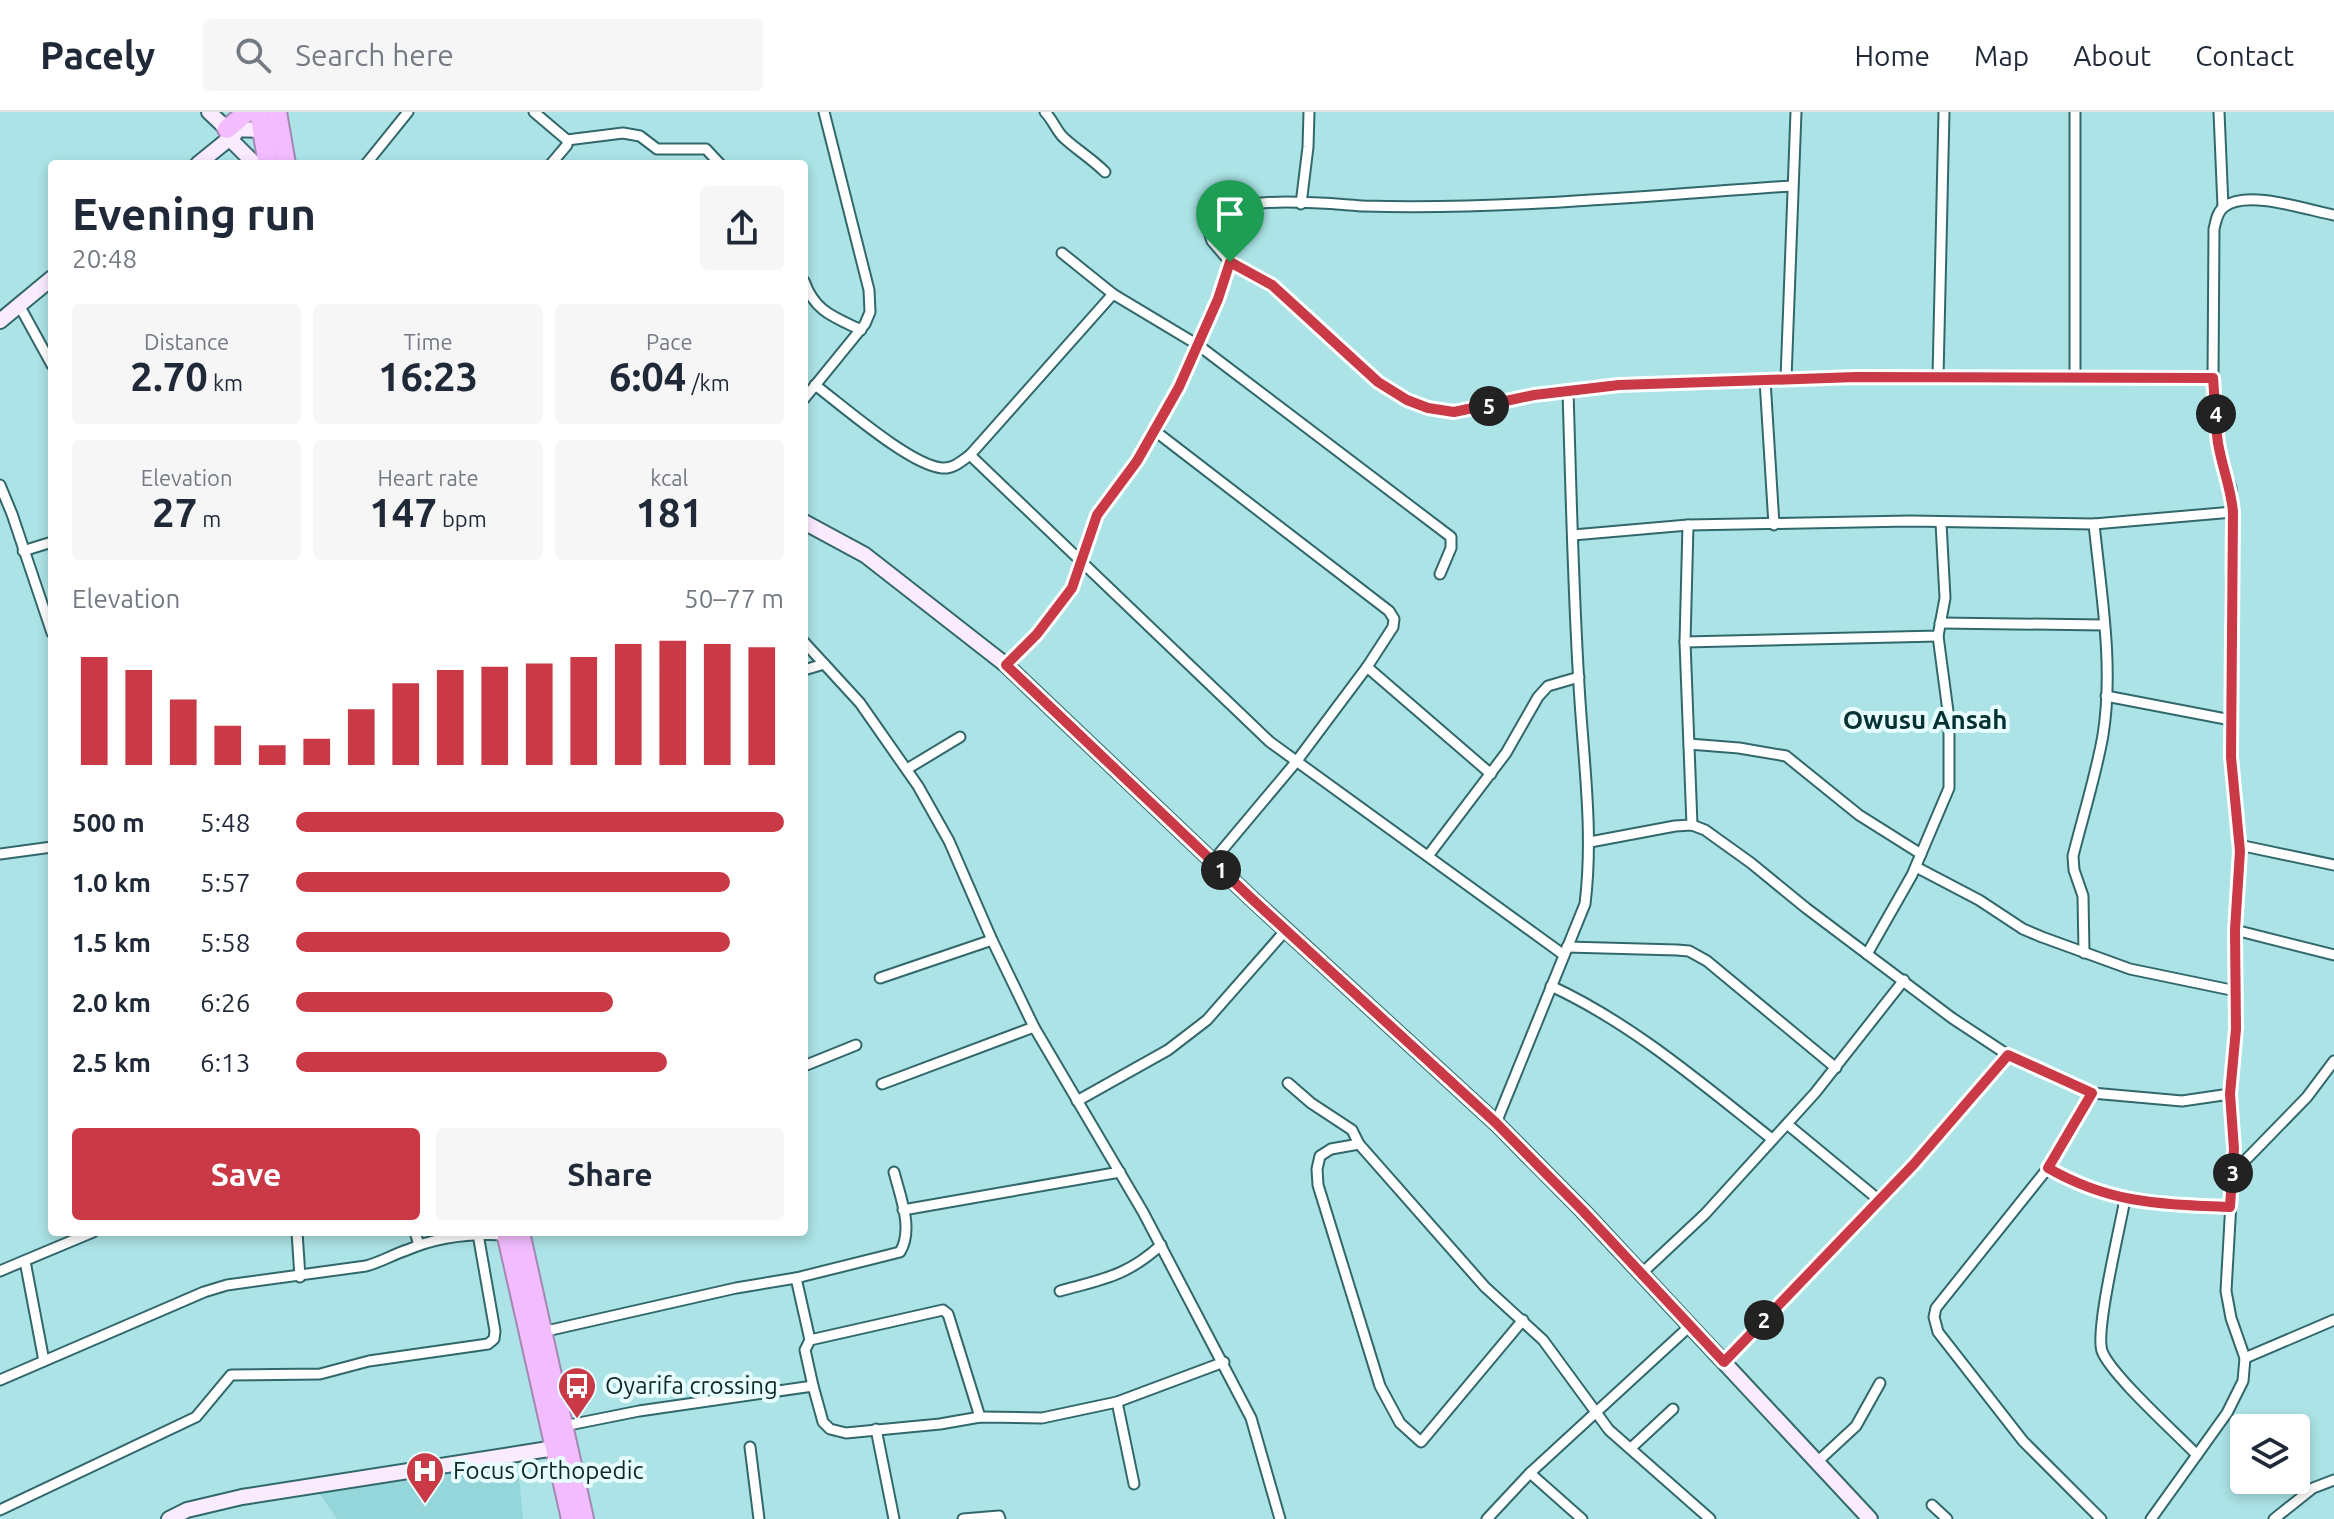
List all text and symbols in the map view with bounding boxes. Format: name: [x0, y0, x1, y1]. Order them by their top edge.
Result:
search box: [203, 19, 763, 91]
icon: search: [231, 33, 275, 77]
text: Pacely: [40, 34, 155, 76]
text: Search here: [295, 38, 454, 72]
text: Home: [1855, 40, 1930, 71]
text: Map: [1974, 40, 2029, 71]
text: About: [2073, 40, 2151, 71]
text: Contact: [2195, 40, 2294, 71]
pin: [1196, 180, 1264, 262]
button: share: [700, 186, 784, 270]
text: Evening run: [72, 189, 316, 238]
icon: arrive: [1208, 192, 1252, 236]
text: 20:48: [72, 244, 137, 273]
text: Distance: [144, 329, 229, 354]
text: Time: [403, 329, 453, 354]
text: Pace: [646, 329, 693, 354]
text: 2.70: [130, 354, 208, 399]
text: 16:23: [378, 354, 478, 399]
text: 6:04: [609, 354, 686, 399]
text: km: [208, 370, 243, 395]
text: /km: [686, 370, 730, 395]
pin: 5: [1469, 386, 1509, 426]
text: 5: [1483, 393, 1495, 418]
pin: 4: [2196, 394, 2236, 434]
text: 4: [2210, 401, 2222, 426]
text: Elevation: [141, 465, 233, 490]
text: Heart rate: [377, 465, 479, 490]
text: kcal: [650, 465, 688, 490]
text: 27: [152, 490, 197, 535]
text: 147: [369, 490, 437, 535]
text: 181: [635, 490, 703, 535]
text: m: [197, 506, 221, 531]
text: bpm: [437, 506, 487, 531]
text: Elevation: [72, 584, 180, 613]
text: 50–77 m: [684, 584, 784, 613]
district label: Owusu Ansah: [1843, 705, 2007, 734]
text: 500 m: [72, 808, 145, 837]
text: 5:48: [200, 808, 250, 837]
pin: 1: [1201, 850, 1241, 890]
text: 1: [1215, 857, 1227, 882]
text: 1.0 km: [72, 868, 151, 897]
text: 5:57: [200, 868, 250, 897]
text: 1.5 km: [72, 928, 151, 957]
text: 5:58: [200, 928, 250, 957]
text: 2.0 km: [72, 988, 151, 1017]
text: 6:26: [200, 988, 250, 1017]
text: 2.5 km: [72, 1048, 151, 1077]
text: 6:13: [200, 1048, 250, 1077]
button: Save: [72, 1128, 420, 1220]
button: Share: [436, 1128, 784, 1220]
pin: 3: [2213, 1153, 2253, 1193]
text: 3: [2227, 1160, 2239, 1185]
pin: 2: [1744, 1300, 1784, 1340]
text: 2: [1758, 1307, 1770, 1332]
bus stop icon: Oyarifa crossing: [556, 1365, 598, 1420]
place label: Oyarifa crossing: [605, 1372, 778, 1399]
map controls: [2230, 1414, 2310, 1494]
button: layers: [2230, 1414, 2310, 1494]
hospital icon: Focus Orthopedic: [404, 1450, 446, 1505]
place label: Focus Orthopedic: [453, 1457, 644, 1484]

